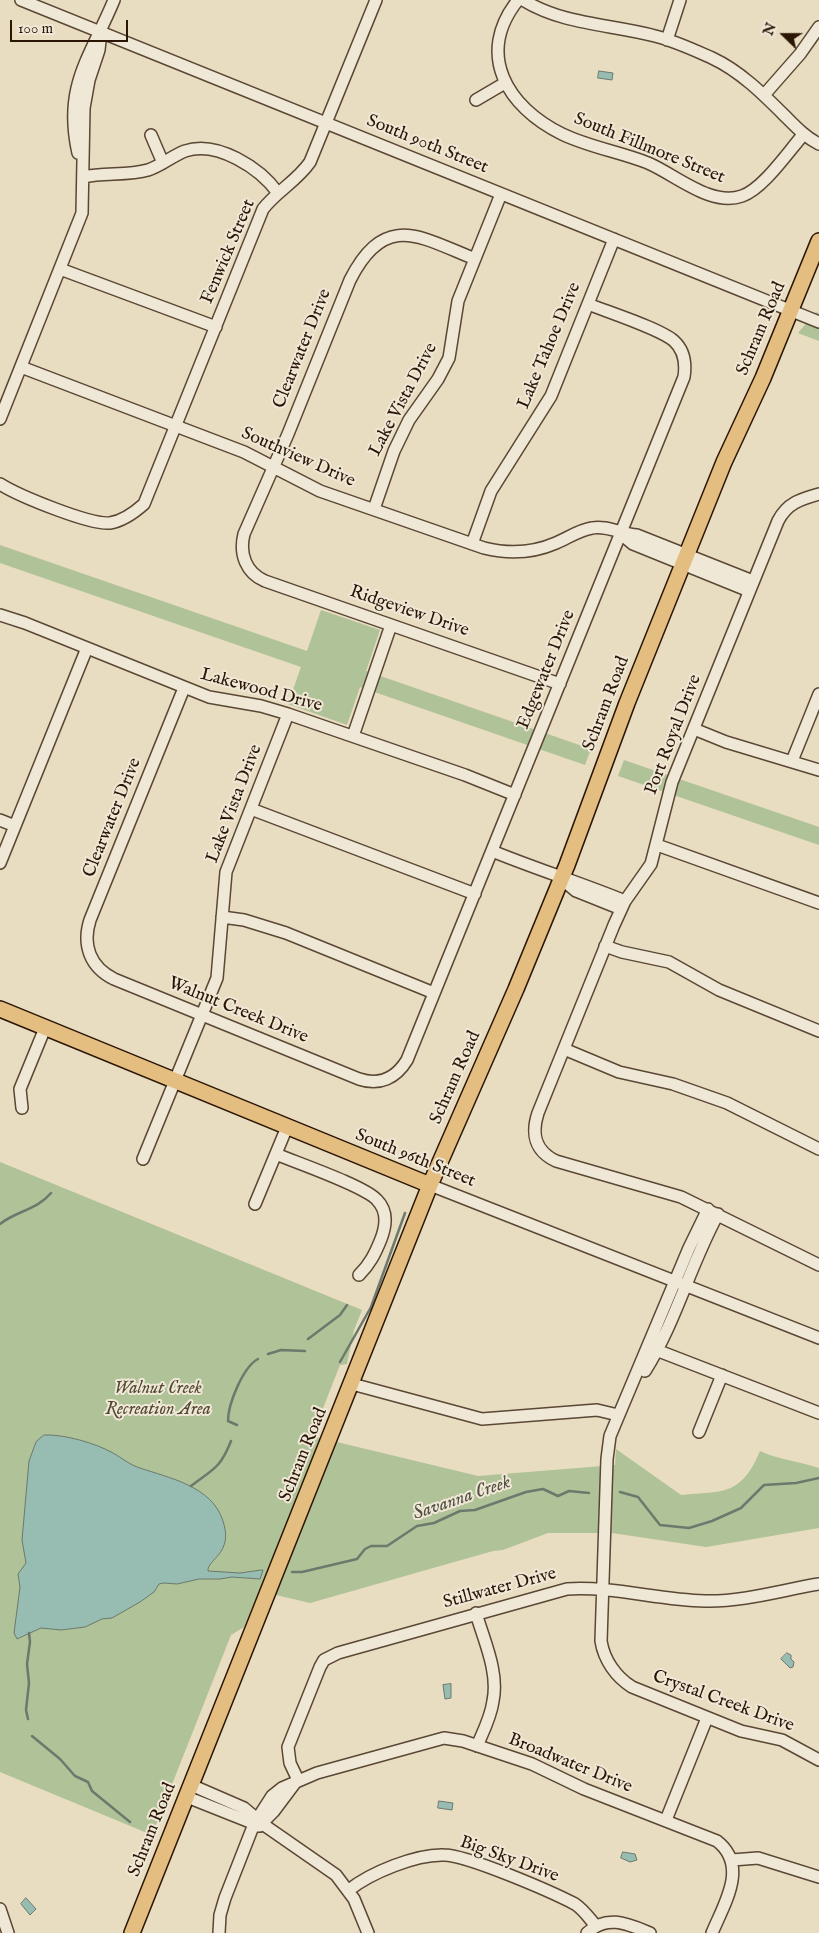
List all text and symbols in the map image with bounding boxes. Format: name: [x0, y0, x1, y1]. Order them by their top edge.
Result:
scale bar: [12, 10, 130, 42]
north arrow: [759, 10, 809, 60]
text: 100 m: [18, 19, 53, 38]
text: N: [759, 20, 781, 38]
street label: South Fillmore Street: [570, 109, 728, 189]
street label: South 90th Street: [363, 111, 491, 179]
street label: Fenwick Street: [197, 196, 261, 308]
street label: Schram Road: [733, 279, 791, 379]
street label: Lake Tahoe Drive: [514, 280, 586, 412]
street label: Clearwater Drive: [269, 286, 337, 412]
street label: Lake Vista Drive: [365, 340, 443, 460]
street label: Southview Drive: [238, 423, 358, 493]
street label: Ridgeview Drive: [347, 581, 471, 643]
street label: Edgewater Drive: [513, 607, 581, 733]
street label: Schram Road: [579, 654, 635, 754]
street label: Lakewood Drive: [198, 664, 324, 718]
street label: Port Royal Drive: [641, 672, 707, 798]
street label: Lake Vista Drive: [203, 742, 267, 866]
street label: Clearwater Drive: [79, 755, 147, 881]
street label: Walnut Creek Drive: [165, 973, 311, 1049]
street label: Schram Road: [426, 1028, 486, 1128]
street label: South 96th Street: [352, 1125, 478, 1193]
park label: Walnut Creek Recreation Area: [105, 1378, 211, 1420]
street label: Schram Road: [275, 1405, 333, 1505]
water label: Savanna Creek: [410, 1472, 514, 1526]
street label: Stillwater Drive: [441, 1564, 559, 1614]
street label: Crystal Creek Drive: [649, 1666, 797, 1738]
street label: Broadwater Drive: [505, 1729, 635, 1799]
street label: Schram Road: [124, 1780, 182, 1880]
street label: Big Sky Drive: [456, 1832, 562, 1888]

